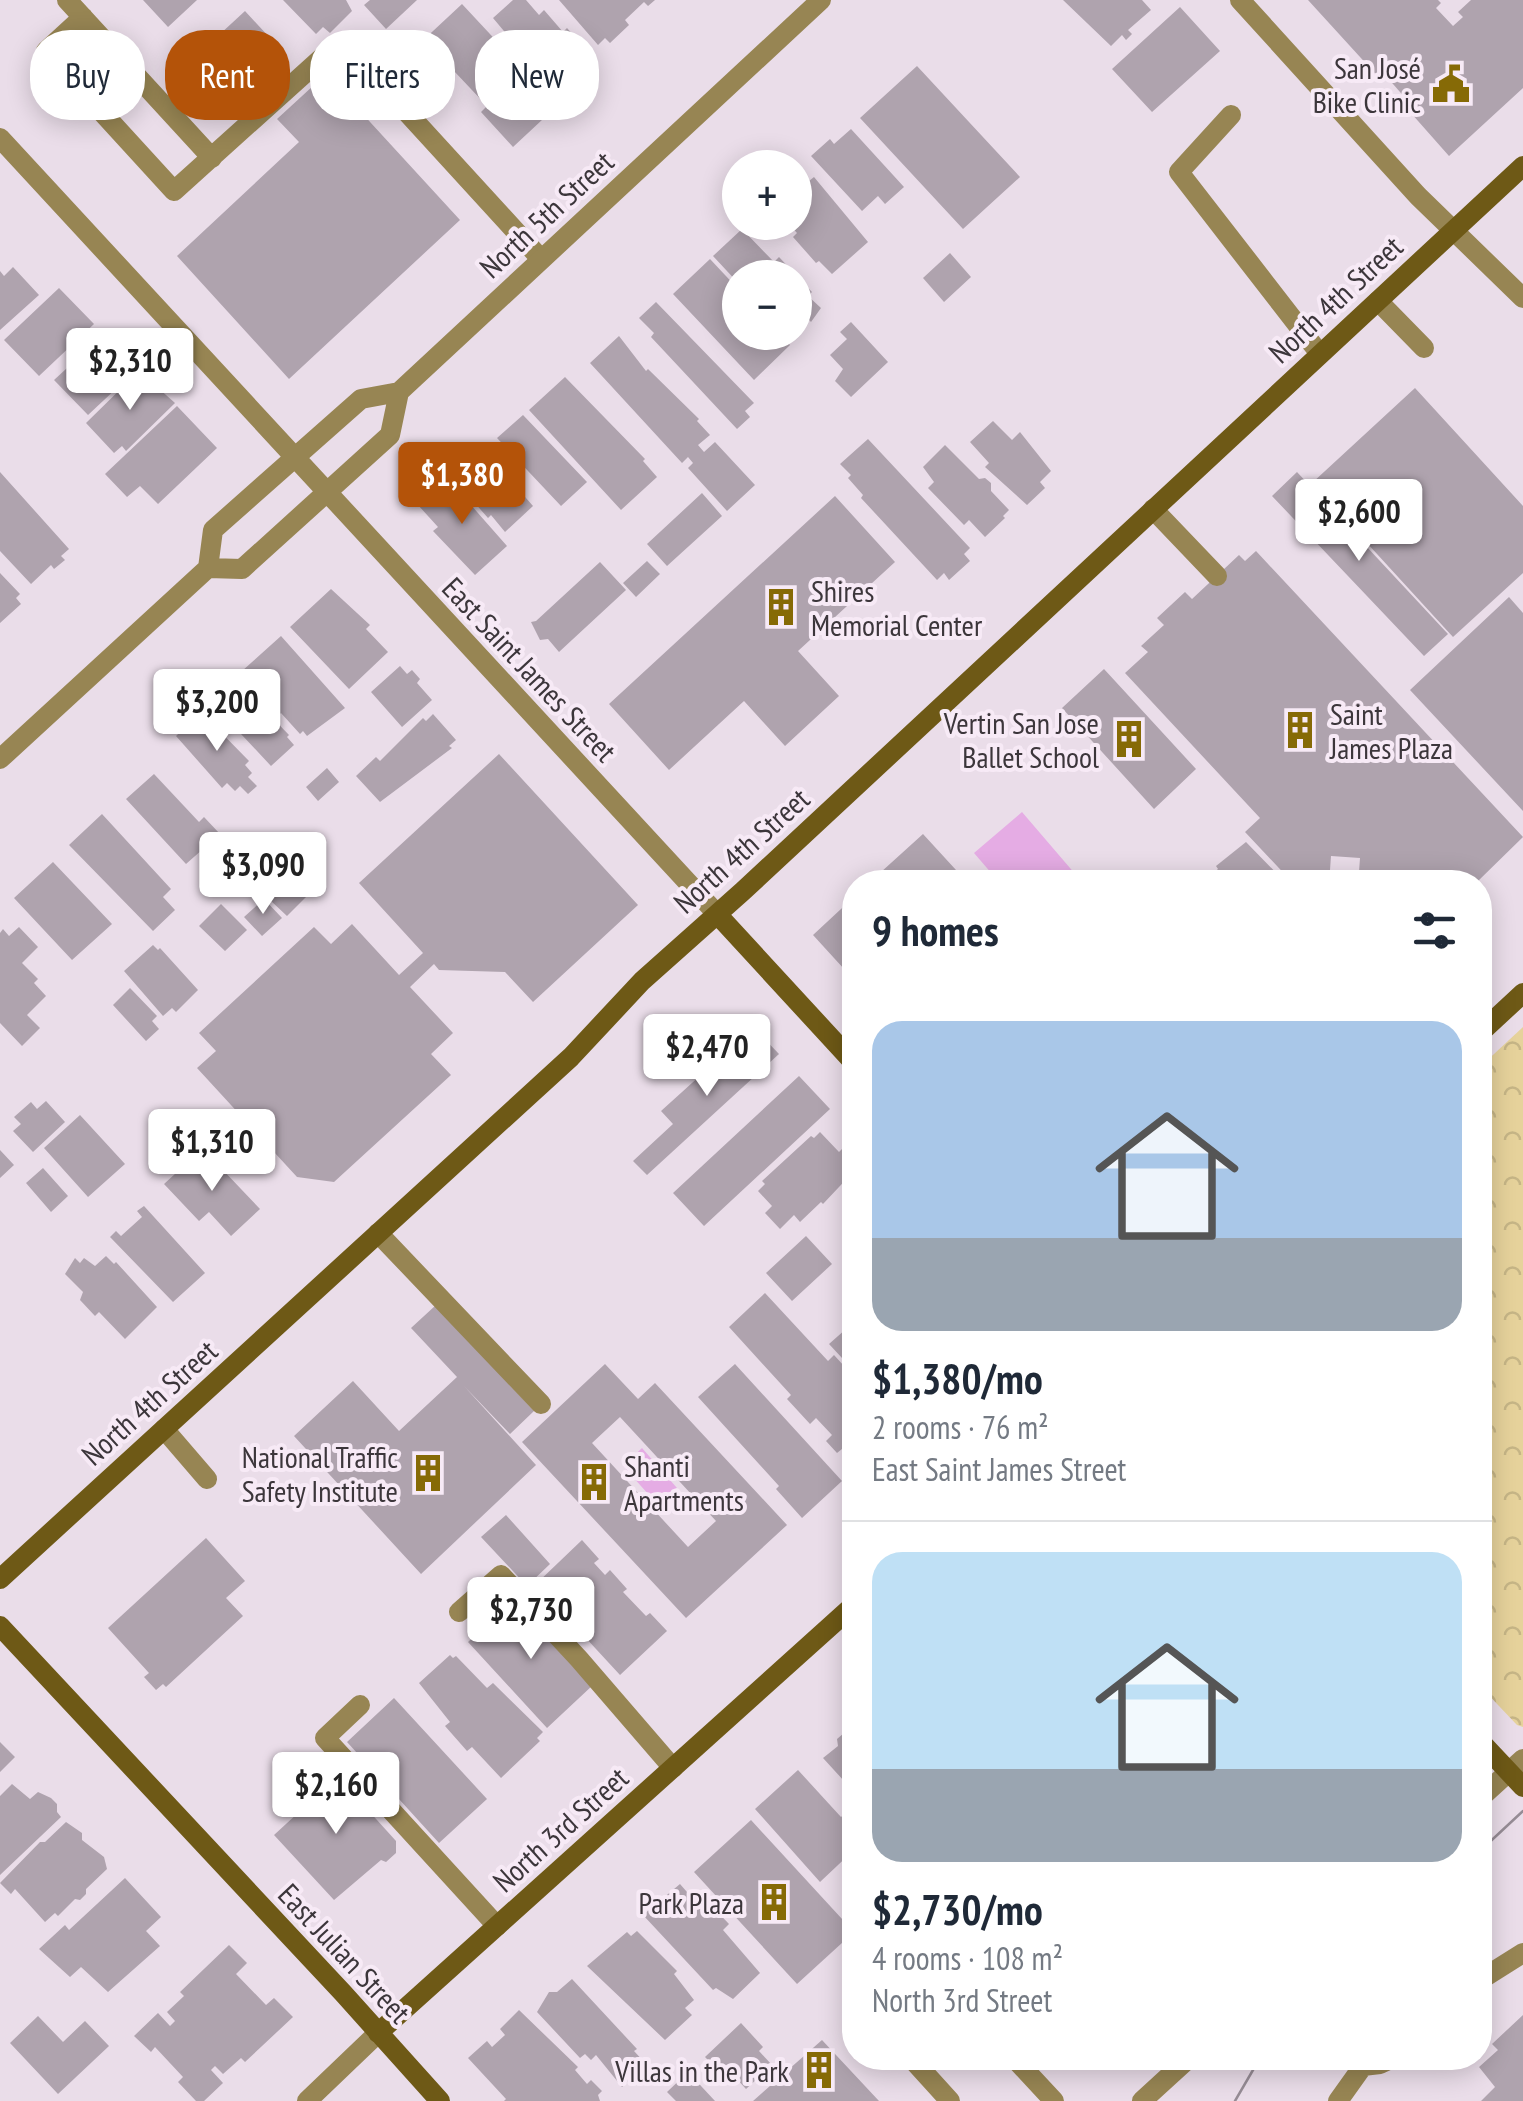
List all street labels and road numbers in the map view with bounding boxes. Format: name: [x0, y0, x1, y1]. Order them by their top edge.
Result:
street label: North 5th Street: [471, 142, 622, 286]
street label: North 4th Street: [1260, 227, 1411, 371]
street label: East Saint James Street: [434, 568, 626, 770]
street label: North 4th Street: [665, 778, 817, 921]
street label: North 4th Street: [73, 1330, 225, 1473]
street label: North 3rd Street: [484, 1757, 636, 1900]
street label: East Julian Street: [270, 1875, 420, 2032]

